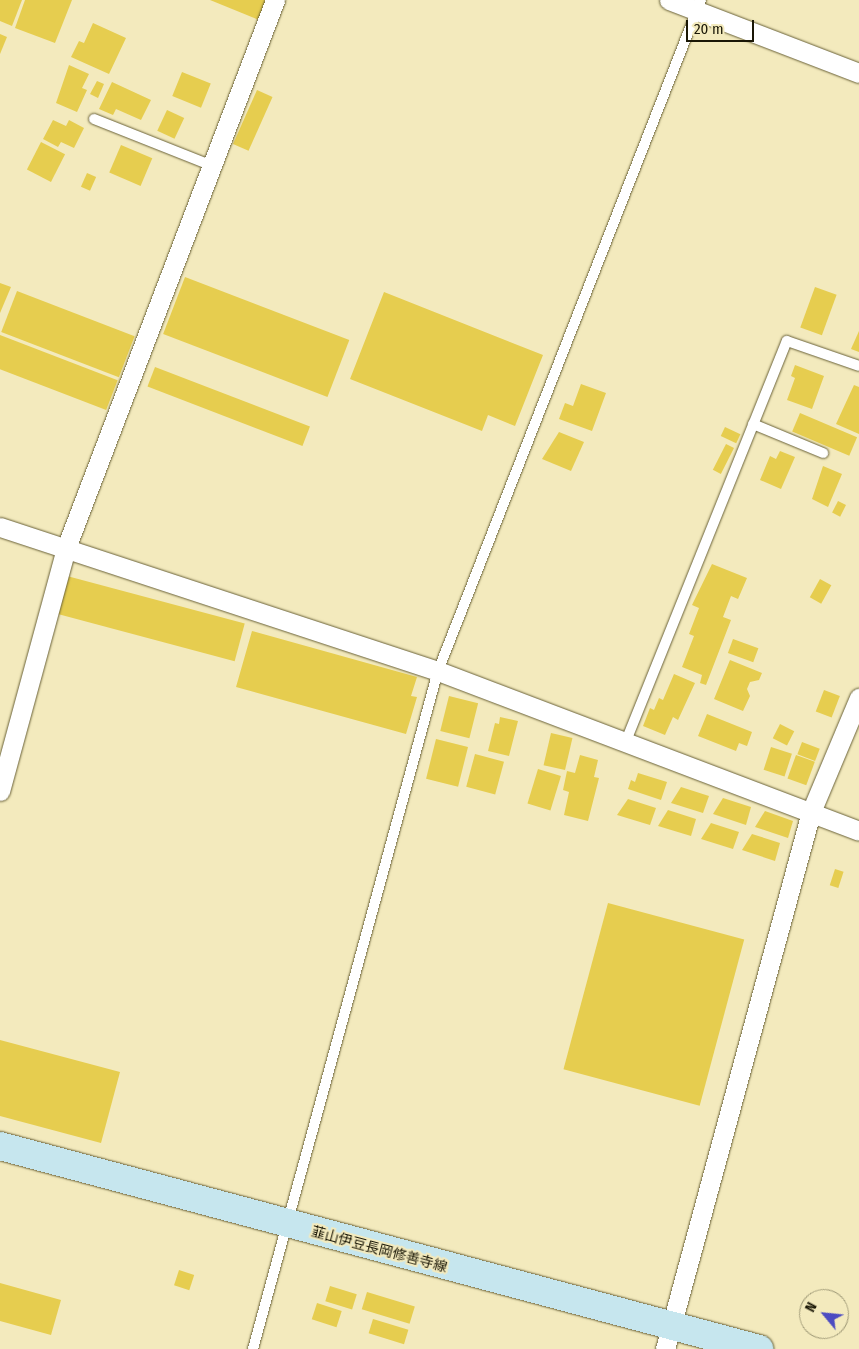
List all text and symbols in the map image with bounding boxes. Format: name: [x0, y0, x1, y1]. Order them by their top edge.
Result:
scale bar: [689, 10, 756, 42]
text: 20 m: [694, 20, 724, 38]
street label: 韮山伊豆長岡修善寺線: [309, 1224, 449, 1276]
north arrow: [799, 1289, 849, 1339]
text: N: [802, 1300, 821, 1315]

